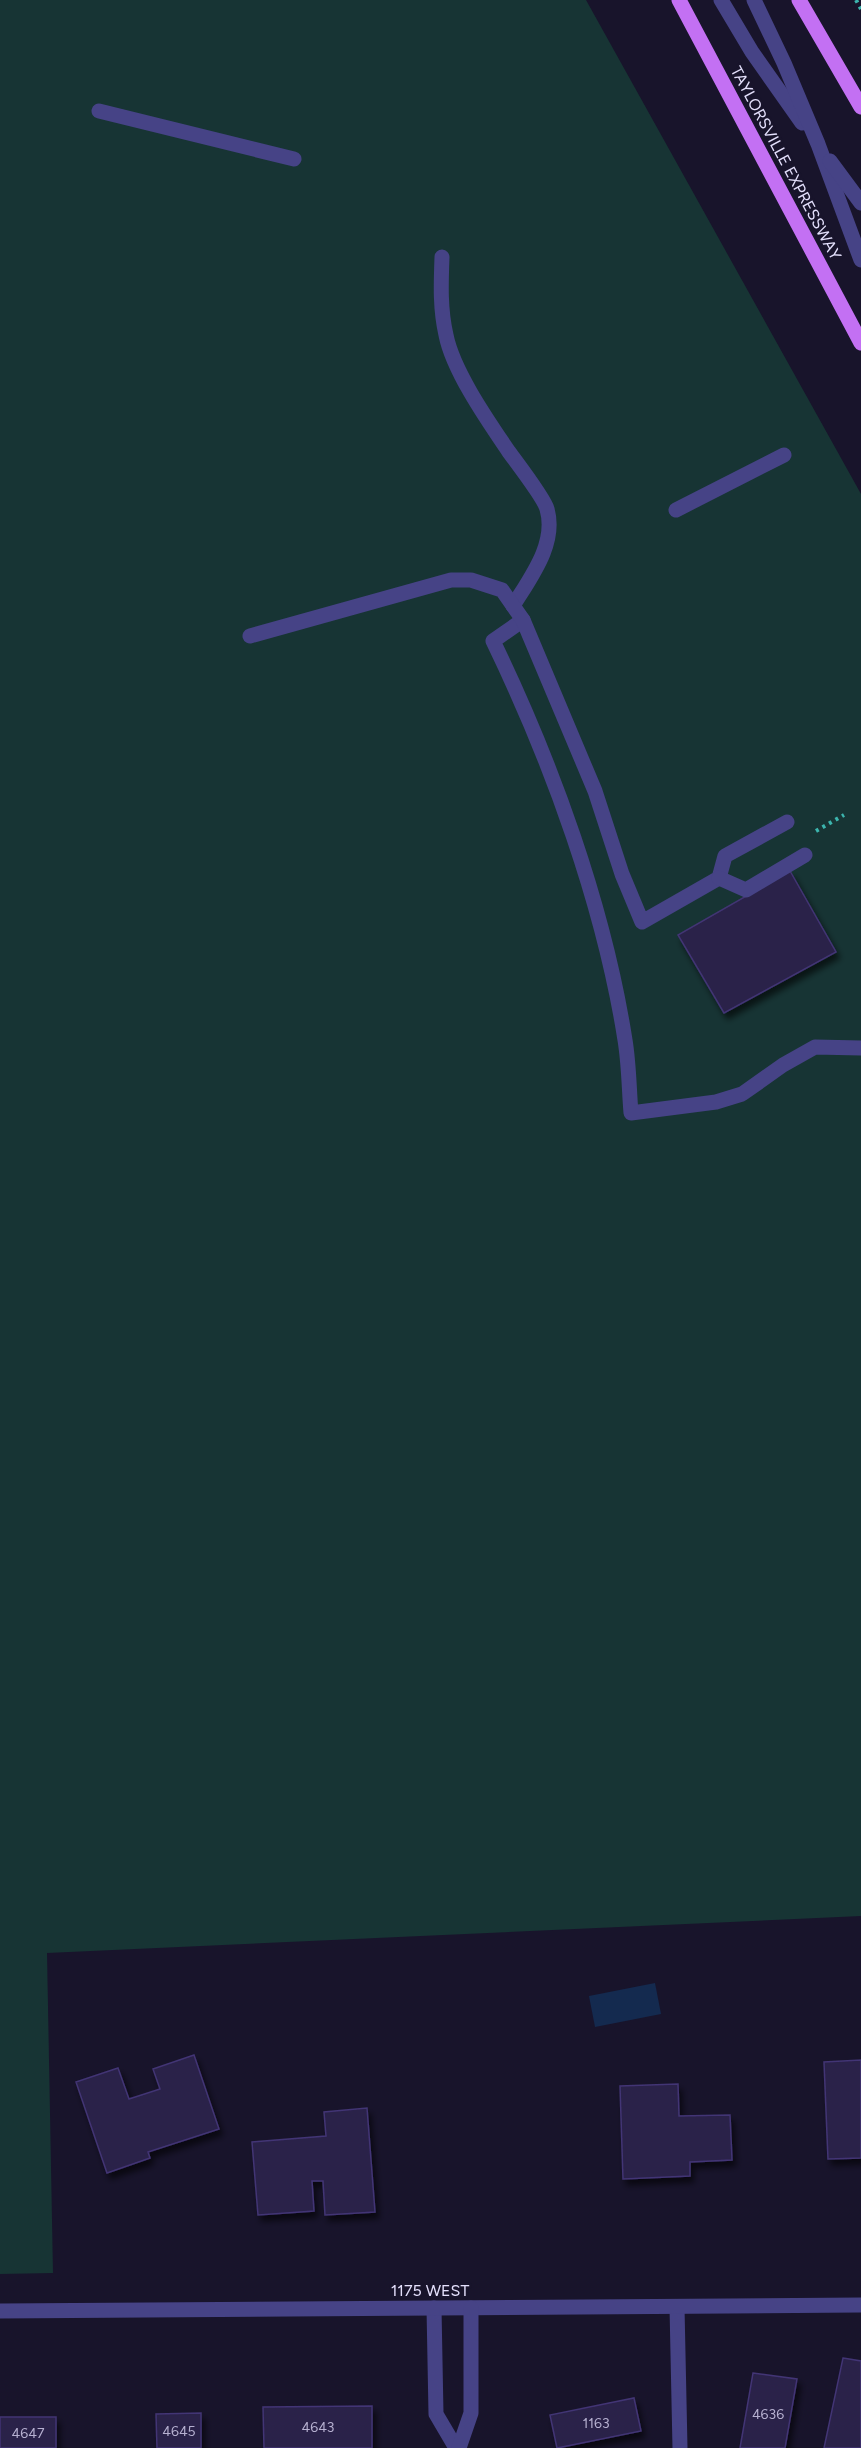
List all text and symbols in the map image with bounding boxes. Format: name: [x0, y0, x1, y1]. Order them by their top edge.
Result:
street label: TAYLORSVILLE EXPRESSWAY: [727, 63, 845, 263]
street label: 1175 WEST: [391, 2281, 469, 2300]
house number: 4636: [752, 2406, 784, 2423]
house number: 1163: [582, 2415, 610, 2432]
house number: 4643: [302, 2419, 334, 2436]
house number: 4645: [162, 2423, 196, 2440]
house number: 4647: [12, 2425, 45, 2442]

